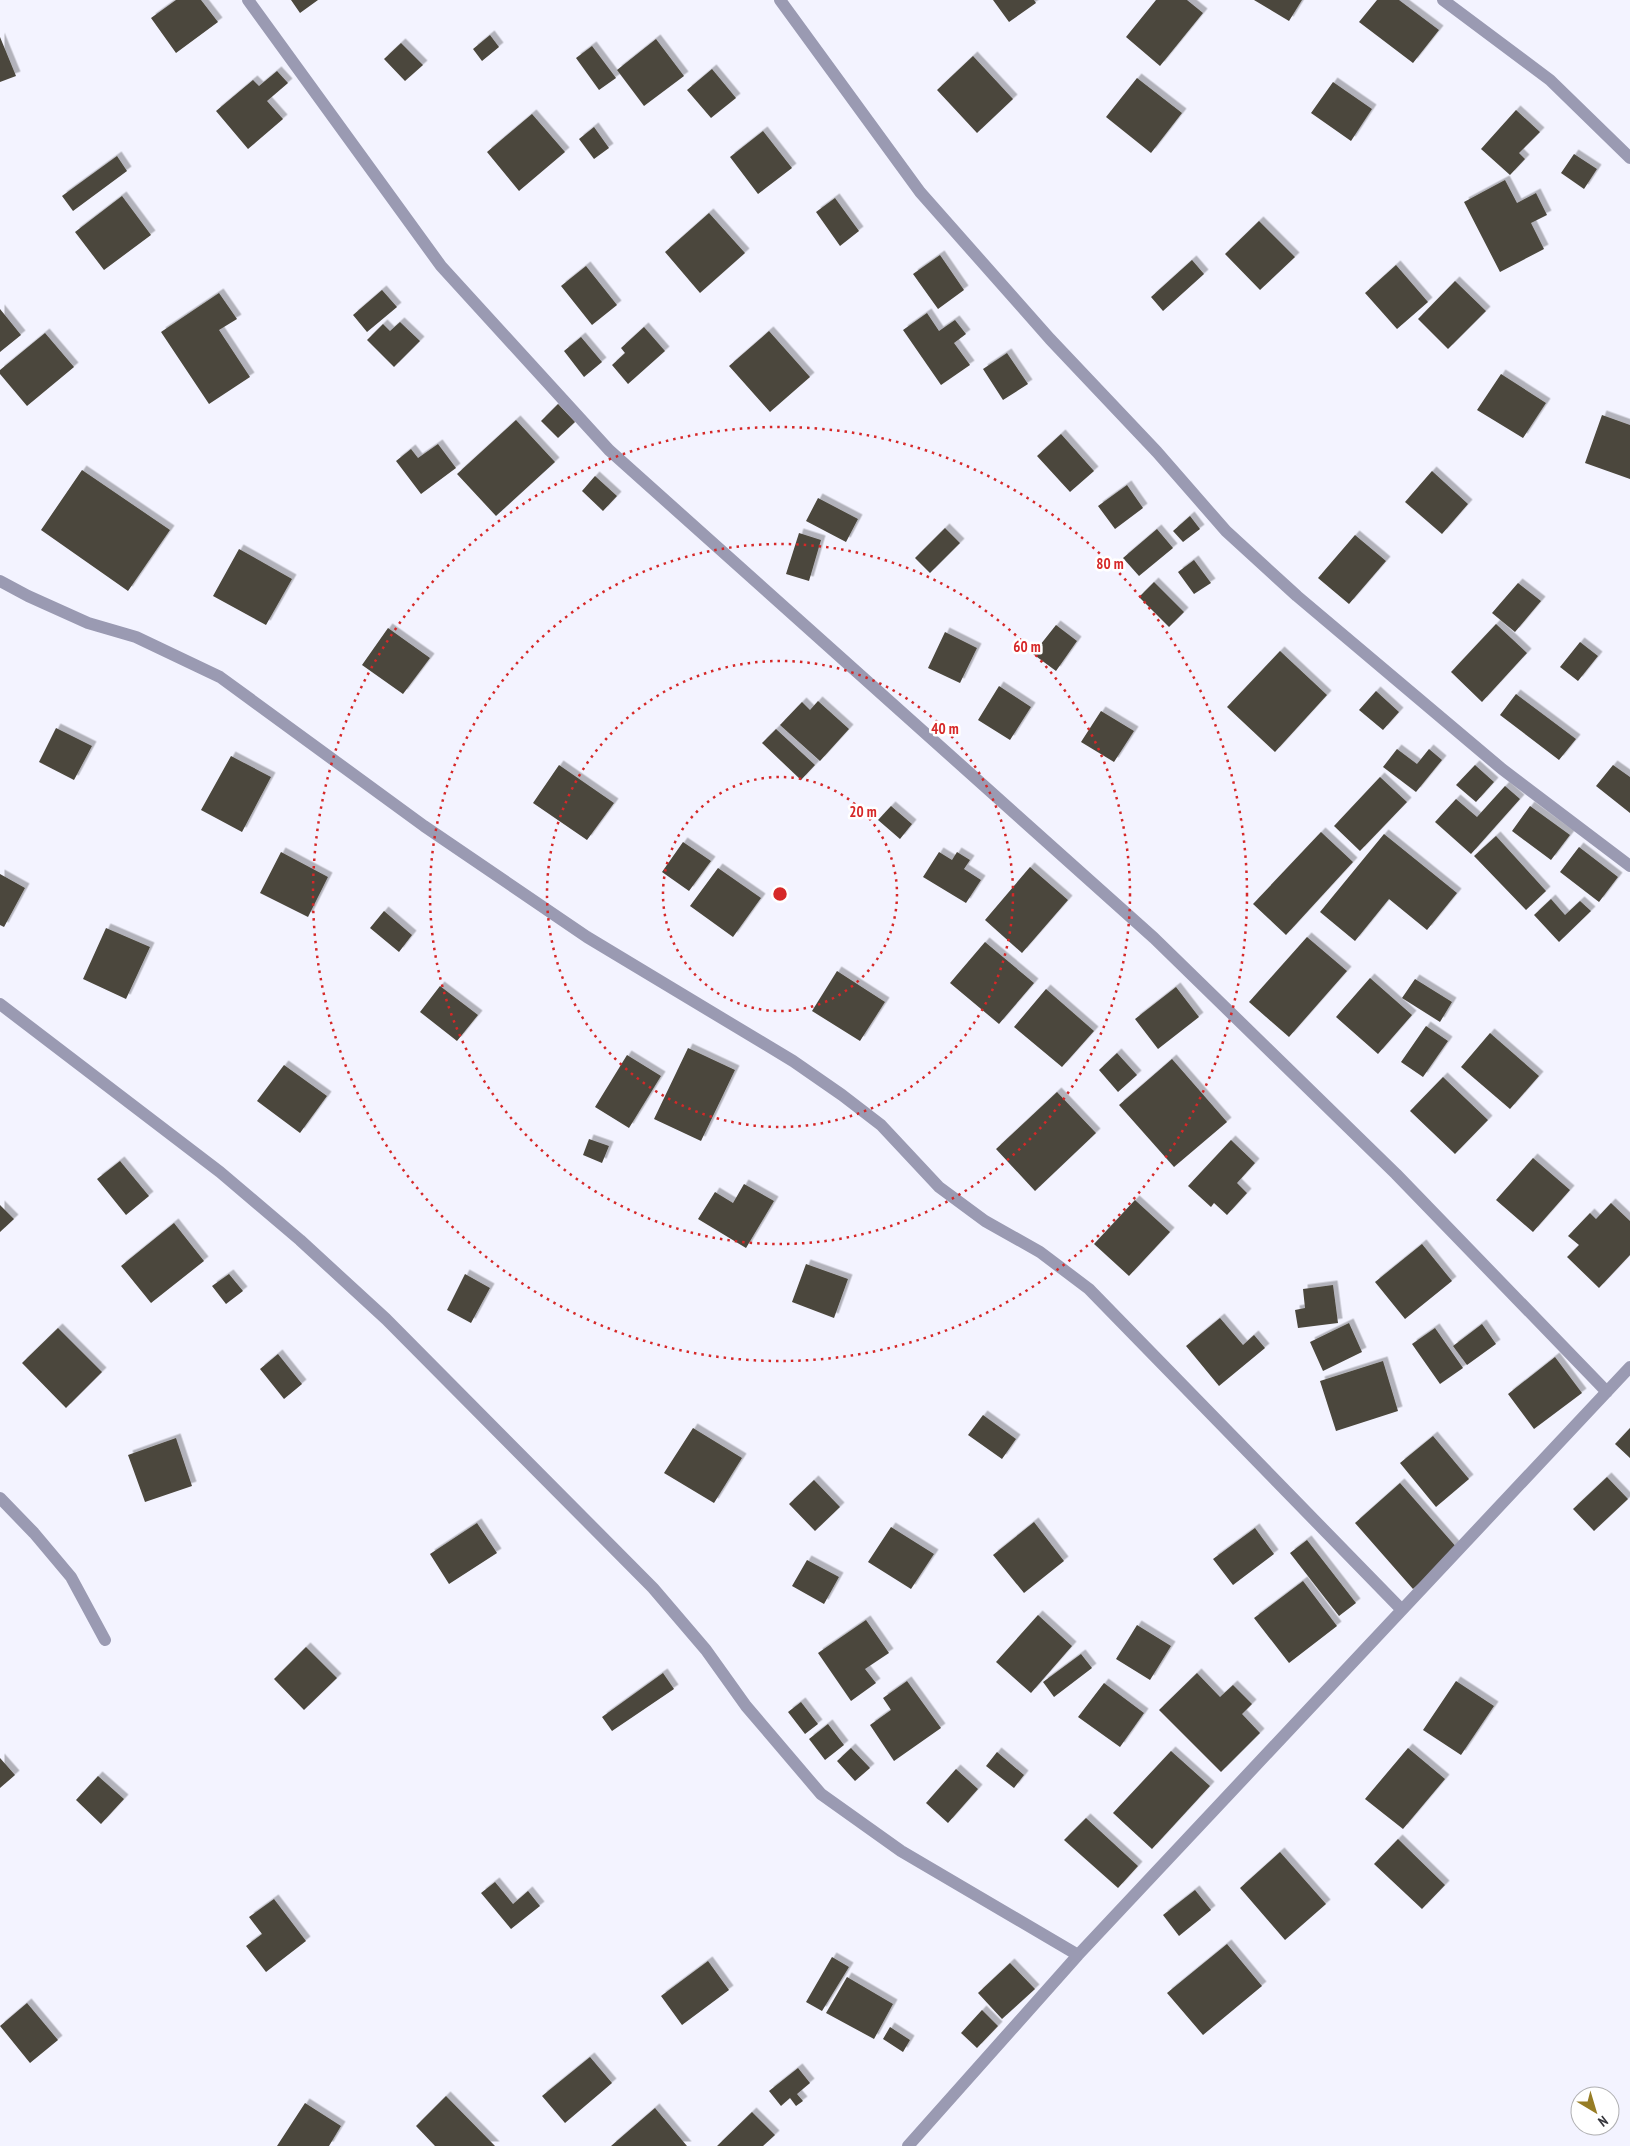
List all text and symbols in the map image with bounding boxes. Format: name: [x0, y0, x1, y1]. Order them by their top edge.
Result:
text: 80 m: [1096, 554, 1124, 573]
text: 60 m: [1013, 637, 1041, 656]
text: 40 m: [931, 719, 959, 738]
text: 20 m: [849, 802, 877, 821]
centre of rings: [771, 885, 789, 903]
north arrow: [1570, 2086, 1620, 2136]
text: N: [1594, 2112, 1612, 2131]

